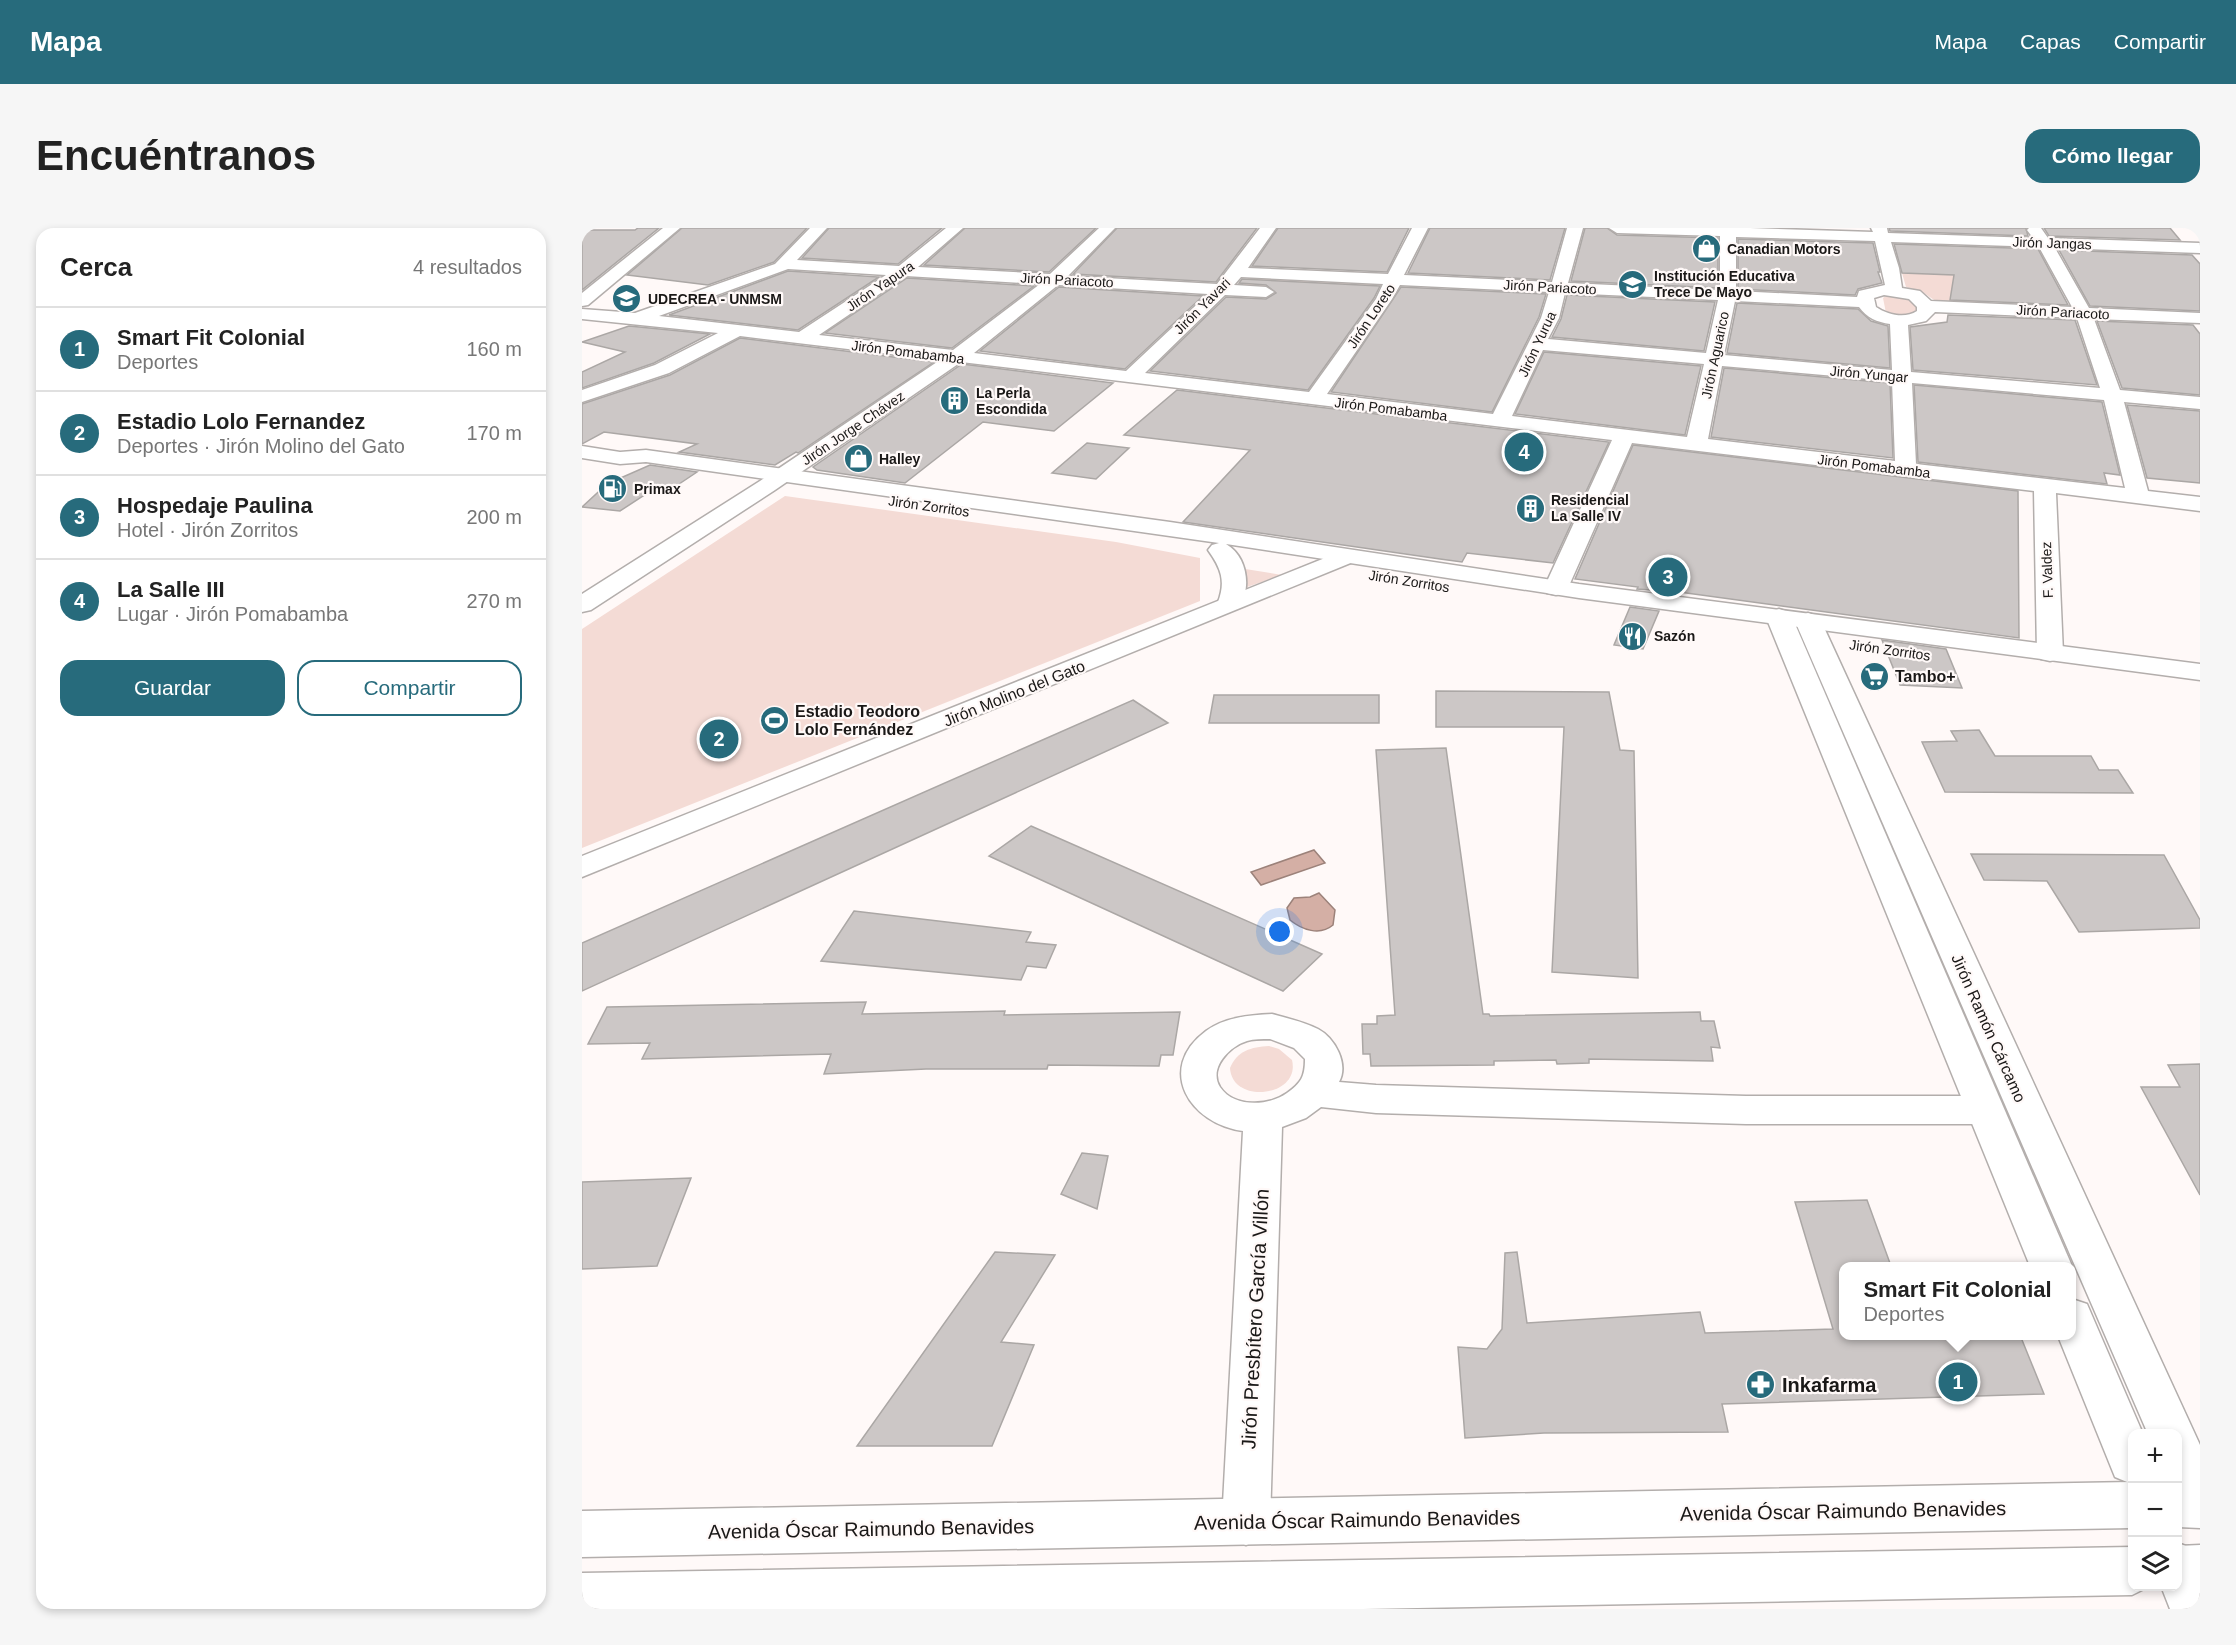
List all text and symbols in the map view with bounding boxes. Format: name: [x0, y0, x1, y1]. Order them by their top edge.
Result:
text: Mapa: [30, 26, 102, 57]
text: Mapa: [1935, 30, 1987, 53]
text: Capas: [2020, 30, 2081, 53]
text: Compartir: [2114, 30, 2206, 53]
button: Cómo llegar: [2025, 129, 2200, 183]
text: Encuéntranos: [36, 132, 316, 179]
shop icon: Canadian Motors: [1690, 233, 1722, 265]
street label: Jirón Jangas: [2012, 234, 2092, 252]
place label: Canadian Motors: [1727, 241, 1841, 257]
text: Cerca: [60, 252, 132, 282]
text: 4 resultados: [413, 256, 522, 278]
street label: Jirón Yapura: [843, 257, 917, 314]
school or university icon: Institución Educativa Trece De Mayo: [1617, 268, 1649, 300]
place label: Institución Educativa Trece De Mayo: [1654, 268, 1795, 300]
street label: Jirón Pariacoto: [1020, 270, 1114, 290]
street label: Jirón Yavari: [1171, 275, 1233, 337]
street label: Jirón Pariacoto: [1503, 277, 1597, 297]
street label: Jirón Loreto: [1344, 281, 1398, 351]
school or university icon: UDECREA - UNMSM: [611, 283, 643, 315]
place label: UDECREA - UNMSM: [648, 291, 782, 307]
street label: Jirón Pariacoto: [2016, 302, 2110, 322]
street label: Jirón Yurua: [1515, 308, 1559, 379]
street label: Jirón Aguarico: [1698, 310, 1732, 400]
text: Smart Fit Colonial: [117, 325, 305, 350]
street label: Jirón Pomabamba: [851, 337, 966, 367]
text: 1: [74, 338, 85, 360]
text: 160 m: [466, 338, 522, 360]
text: Deportes: [117, 351, 198, 373]
street label: Jirón Yungar: [1829, 363, 1909, 385]
building icon: La Perla Escondida: [939, 385, 971, 417]
place label: La Perla Escondida: [976, 385, 1047, 417]
street label: Jirón Jorge Chávez: [799, 388, 907, 468]
street label: Jirón Pomabamba: [1334, 394, 1449, 424]
text: Estadio Lolo Fernandez: [117, 409, 365, 434]
text: 2: [74, 422, 85, 444]
text: 170 m: [466, 422, 522, 444]
pin: 4: [1504, 430, 1544, 474]
text: Deportes · Jirón Molino del Gato: [117, 435, 405, 457]
shop icon: Halley: [842, 443, 874, 475]
place label: Halley: [879, 451, 920, 467]
street label: Jirón Pomabamba: [1817, 451, 1932, 481]
fuel station icon: Primax: [597, 473, 629, 505]
place label: Primax: [634, 481, 681, 497]
street label: Jirón Zorritos: [887, 492, 971, 520]
building icon: Residencial La Salle IV: [1514, 492, 1546, 524]
place label: Residencial La Salle IV: [1551, 492, 1629, 524]
text: Hospedaje Paulina: [117, 493, 313, 518]
text: 3: [74, 506, 85, 528]
text: 200 m: [466, 506, 522, 528]
text: Hotel · Jirón Zorritos: [117, 519, 298, 541]
street label: F. Valdez: [2038, 541, 2056, 599]
pin: 3: [1648, 554, 1688, 600]
street label: Jirón Zorritos: [1367, 567, 1451, 595]
text: La Salle III: [117, 577, 225, 602]
text: 4: [74, 590, 85, 612]
text: 270 m: [466, 590, 522, 612]
text: Lugar · Jirón Pomabamba: [117, 603, 348, 625]
restaurant icon: Sazón: [1617, 620, 1649, 652]
place label: Sazón: [1654, 628, 1695, 644]
street label: Jirón Zorritos: [1848, 636, 1932, 664]
street label: Jirón Molino del Gato: [941, 657, 1088, 730]
button: Guardar: [60, 660, 285, 716]
button: Compartir: [297, 660, 522, 716]
supermarket icon: Tambo+: [1858, 660, 1890, 692]
place label: Tambo+: [1895, 668, 1956, 685]
place label: Estadio Teodoro Lolo Fernández: [795, 703, 920, 738]
sports icon: Estadio Teodoro Lolo Fernández: [758, 704, 790, 736]
pin: 2: [700, 716, 738, 762]
your location: [1265, 917, 1294, 946]
street label: Jirón Ramón Cárcamo: [1948, 952, 2029, 1105]
street label: Jirón Presbítero García Villón: [1237, 1188, 1273, 1450]
popup: [1839, 1262, 2076, 1340]
text: Smart Fit Colonial: [1863, 1277, 2052, 1302]
text: Deportes: [1863, 1303, 1945, 1325]
pin: 1: [1938, 1360, 1978, 1404]
pharmacy icon: Inkafarma: [1745, 1369, 1777, 1401]
place label: Inkafarma: [1782, 1374, 1877, 1396]
map controls: [2128, 1429, 2182, 1591]
button: +: [2128, 1429, 2182, 1483]
button: −: [2128, 1483, 2182, 1537]
street label: Avenida Óscar Raimundo Benavides: [1680, 1497, 2006, 1525]
street label: Avenida Óscar Raimundo Benavides: [1194, 1506, 1520, 1534]
street label: Avenida Óscar Raimundo Benavides: [708, 1515, 1034, 1543]
button: layers: [2128, 1537, 2182, 1591]

